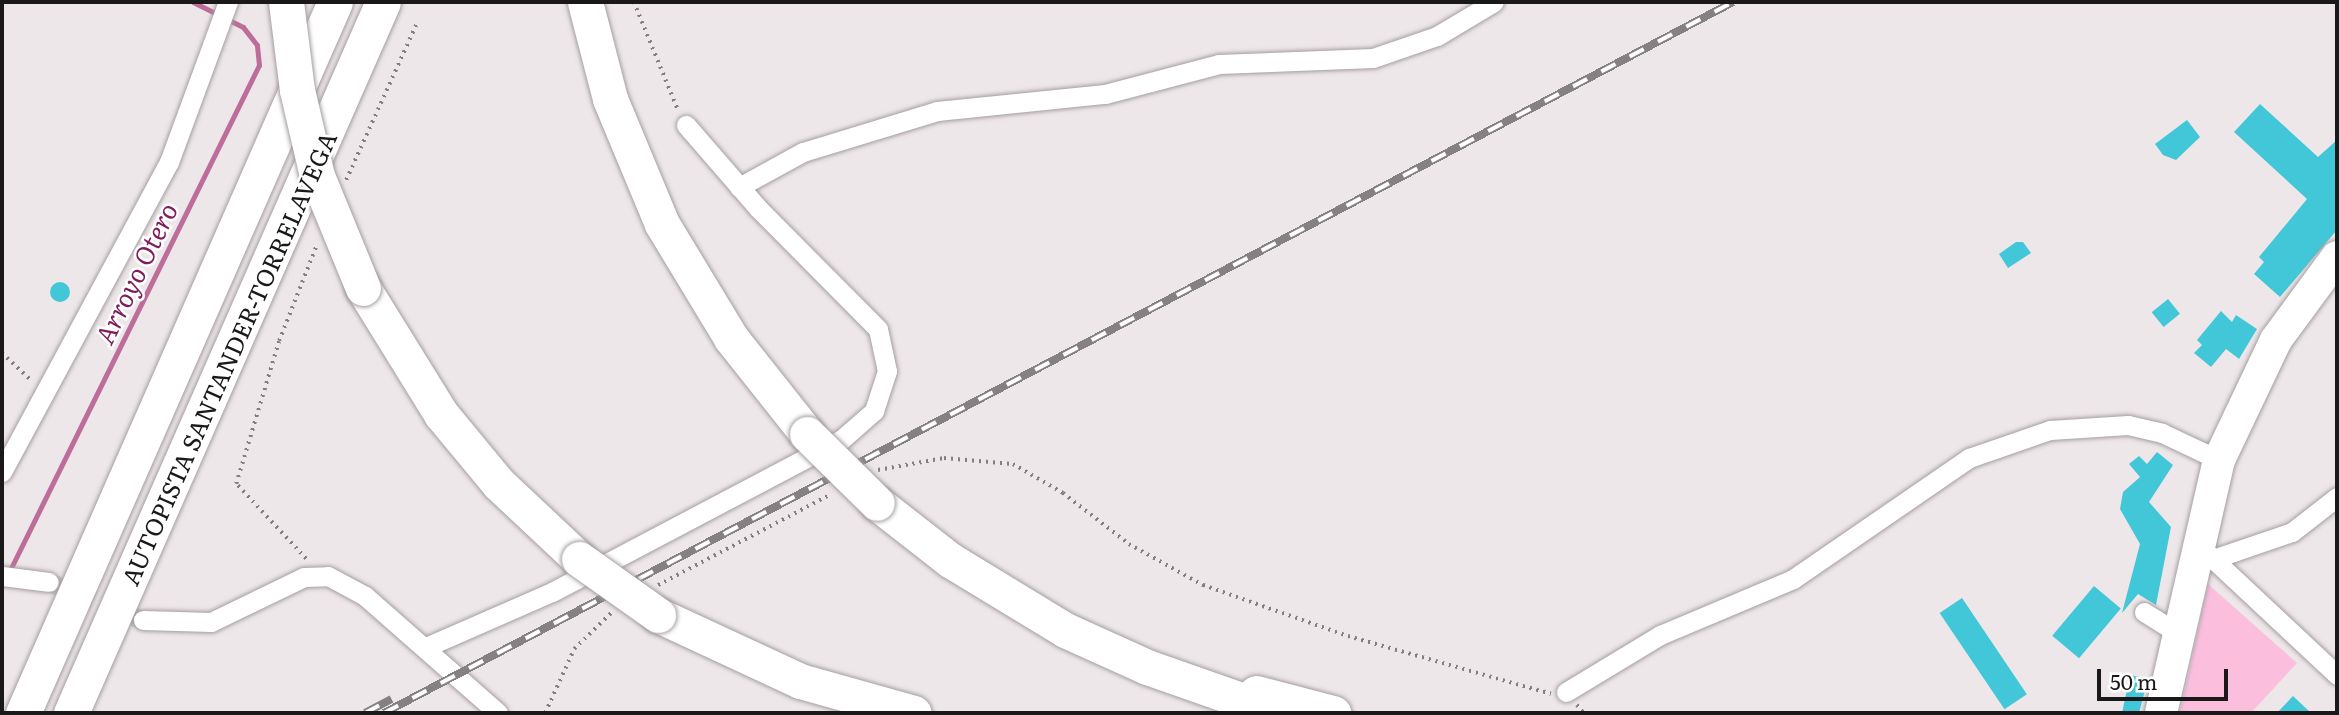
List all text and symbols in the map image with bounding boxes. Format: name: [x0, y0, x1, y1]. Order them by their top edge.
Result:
street label: AUTOPISTA SANTANDER-TORRELAVEGA: [115, 127, 341, 589]
water label: Arroyo Otero: [87, 197, 183, 349]
scale bar: [2101, 656, 2232, 700]
text: 50 m: [2110, 665, 2157, 696]

